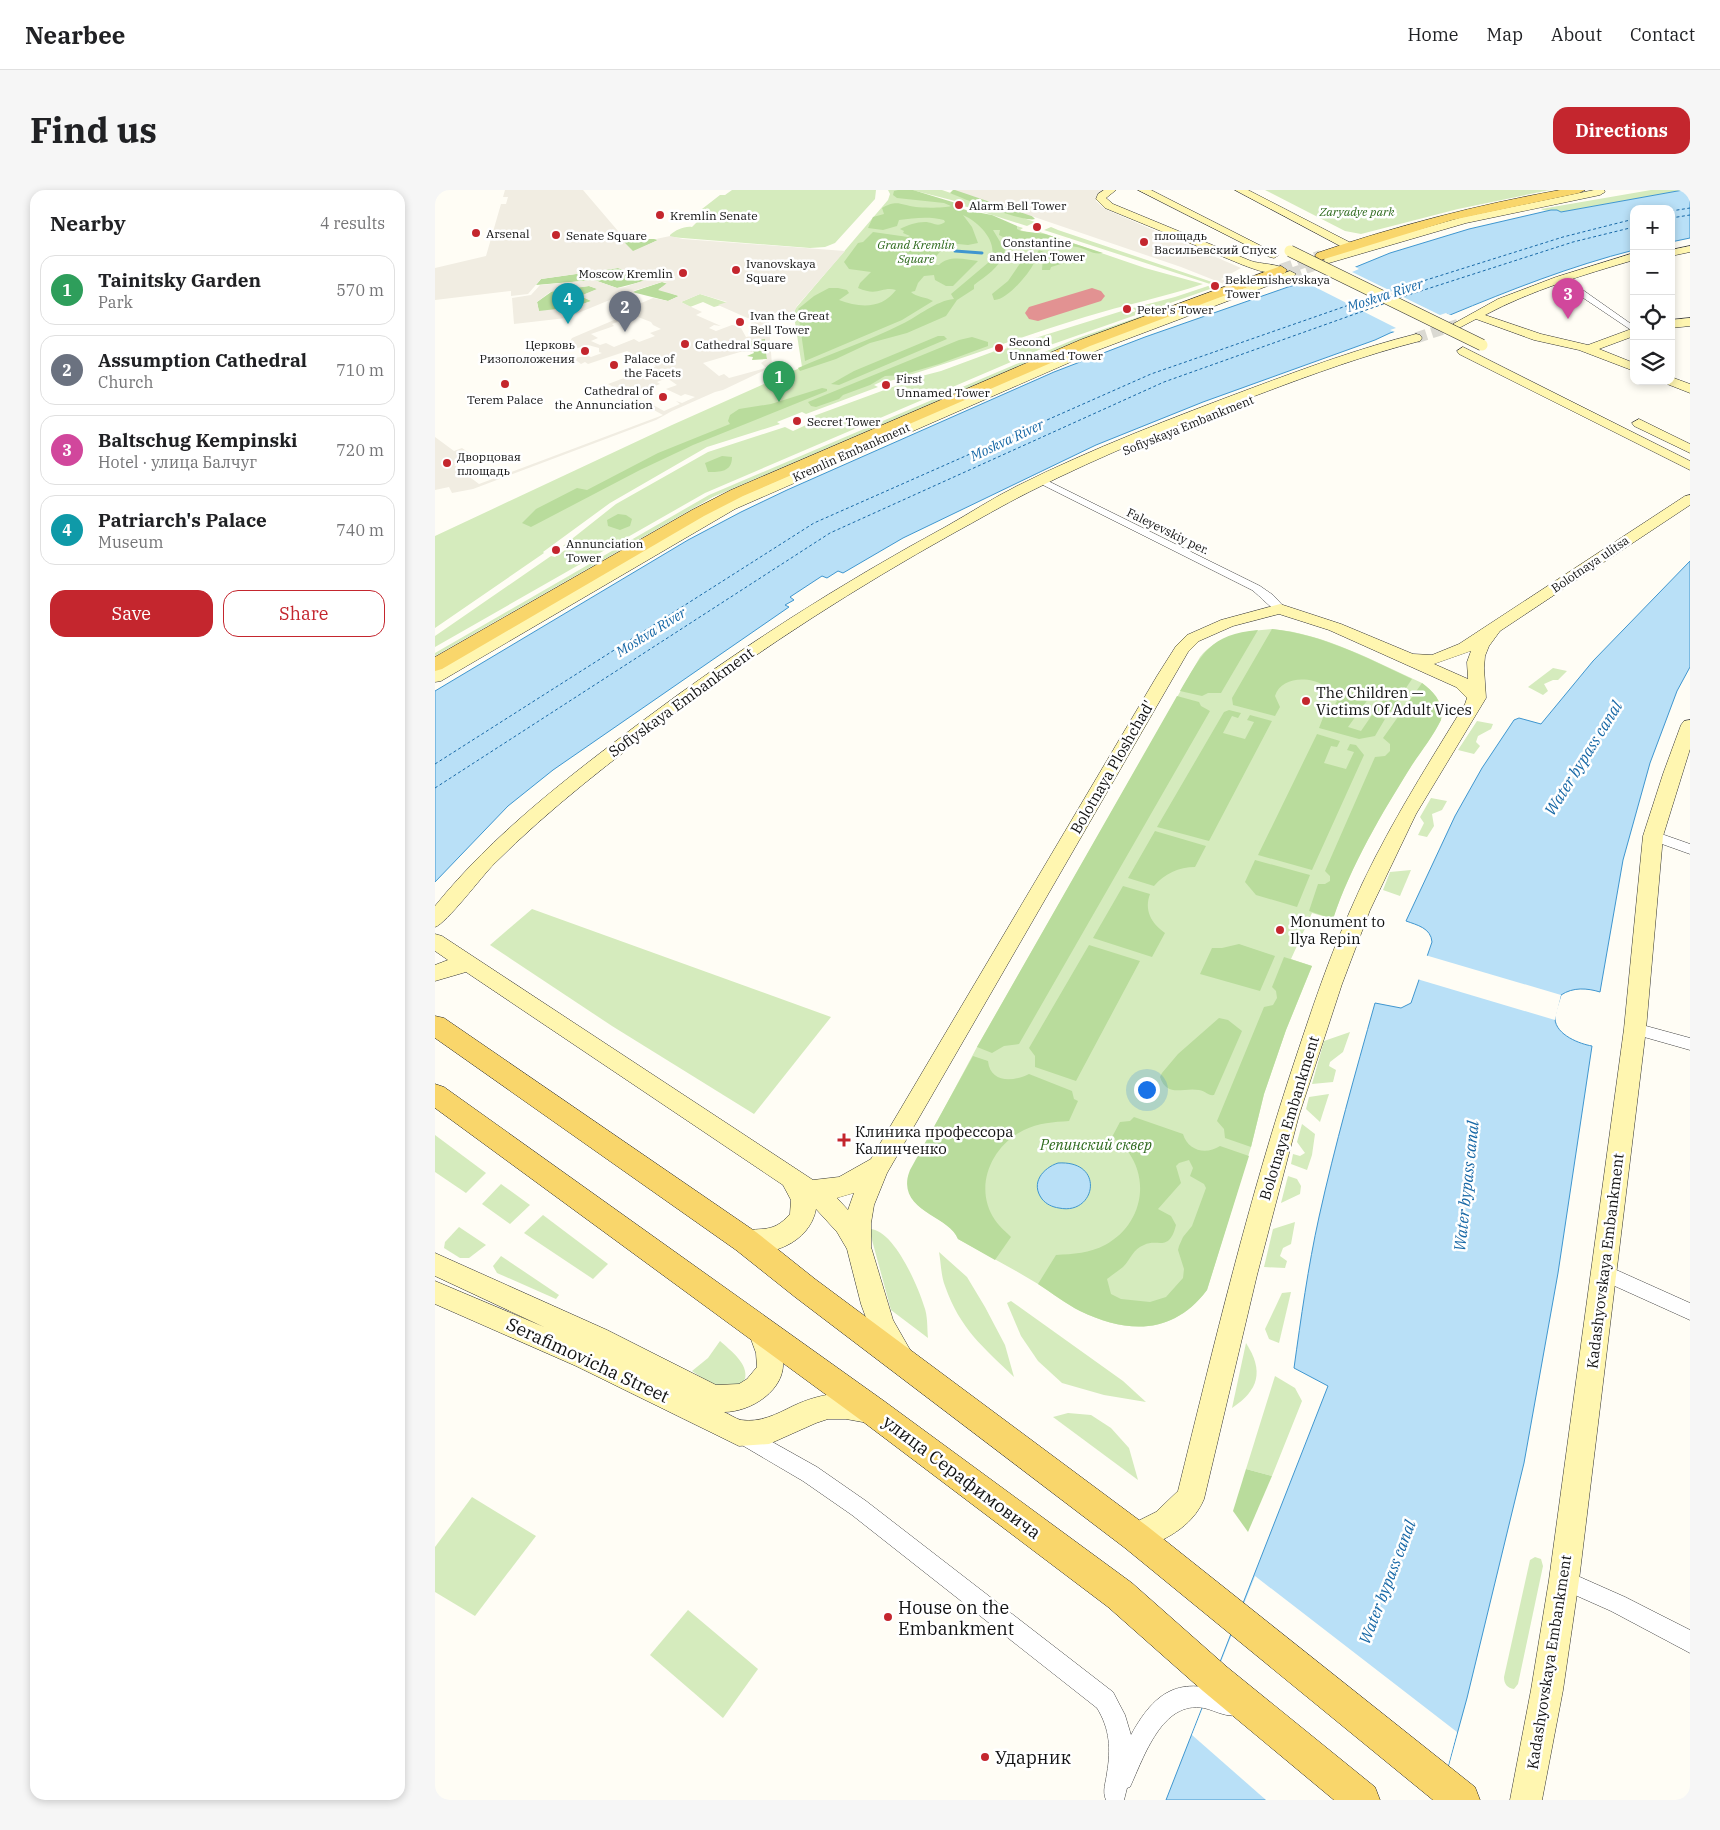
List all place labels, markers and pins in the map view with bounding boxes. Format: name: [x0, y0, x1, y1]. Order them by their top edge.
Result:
place label: Alarm Bell Tower: [969, 198, 1067, 213]
marker: Alarm Bell Tower: [953, 199, 965, 211]
place label: Kremlin Senate: [670, 208, 758, 223]
marker: Kremlin Senate: [654, 209, 666, 221]
marker: Constantine and Helen Tower: [1031, 221, 1043, 233]
place label: Arsenal: [486, 226, 530, 241]
marker: Arsenal: [470, 227, 482, 239]
place label: Senate Square: [566, 228, 647, 243]
place label: площадь Васильевский Спуск: [1154, 228, 1277, 257]
marker: Senate Square: [550, 229, 562, 241]
place label: Constantine and Helen Tower: [989, 235, 1085, 264]
marker: площадь Васильевский Спуск: [1138, 236, 1150, 248]
place label: Ivanovskaya Square: [746, 256, 816, 285]
marker: Ivanovskaya Square: [730, 264, 742, 276]
place label: Moscow Kremlin: [578, 266, 673, 281]
marker: Moscow Kremlin: [677, 267, 689, 279]
place label: Beklemishevskaya Tower: [1225, 272, 1330, 301]
pin: 3: [1552, 278, 1584, 319]
marker: Beklemishevskaya Tower: [1209, 280, 1221, 292]
pin: 4: [552, 283, 584, 324]
pin: 2: [609, 291, 641, 332]
place label: Peter's Tower: [1137, 302, 1214, 317]
marker: Peter's Tower: [1121, 303, 1133, 315]
place label: Ivan the Great Bell Tower: [750, 308, 830, 337]
marker: Ivan the Great Bell Tower: [734, 316, 746, 328]
place label: Second Unnamed Tower: [1009, 334, 1103, 363]
place label: Церковь Ризоположения: [479, 337, 575, 366]
place label: Cathedral Square: [695, 337, 793, 352]
marker: Cathedral Square: [679, 338, 691, 350]
marker: Second Unnamed Tower: [993, 342, 1005, 354]
marker: Церковь Ризоположения: [579, 345, 591, 357]
place label: Palace of the Facets: [624, 351, 681, 380]
marker: Palace of the Facets: [608, 359, 620, 371]
pin: 1: [763, 361, 795, 402]
place label: First Unnamed Tower: [896, 371, 990, 400]
marker: Terem Palace: [499, 378, 511, 390]
marker: First Unnamed Tower: [880, 379, 892, 391]
place label: Cathedral of the Annunciation: [555, 383, 654, 412]
marker: Cathedral of the Annunciation: [657, 391, 669, 403]
place label: Terem Palace: [467, 392, 543, 407]
place label: Secret Tower: [807, 414, 881, 429]
marker: Secret Tower: [791, 415, 803, 427]
place label: Дворцовая площадь: [457, 449, 521, 478]
marker: Дворцовая площадь: [441, 457, 453, 469]
place label: Annunciation Tower: [566, 536, 644, 565]
marker: Annunciation Tower: [550, 544, 562, 556]
place label: The Children — Victims Of Adult Vices: [1316, 683, 1472, 719]
marker: The Children — Victims Of Adult Vices: [1300, 695, 1312, 707]
place label: Monument to Ilya Repin: [1290, 912, 1385, 948]
marker: Monument to Ilya Repin: [1274, 924, 1286, 936]
place label: Клиника профессора Калинченко: [855, 1122, 1014, 1158]
marker: Клиника профессора Калинченко: [837, 1133, 851, 1147]
place label: House on the Embankment: [898, 1596, 1014, 1640]
marker: House on the Embankment: [882, 1611, 894, 1623]
place label: Ударник: [995, 1746, 1072, 1769]
marker: Ударник: [979, 1751, 991, 1763]

